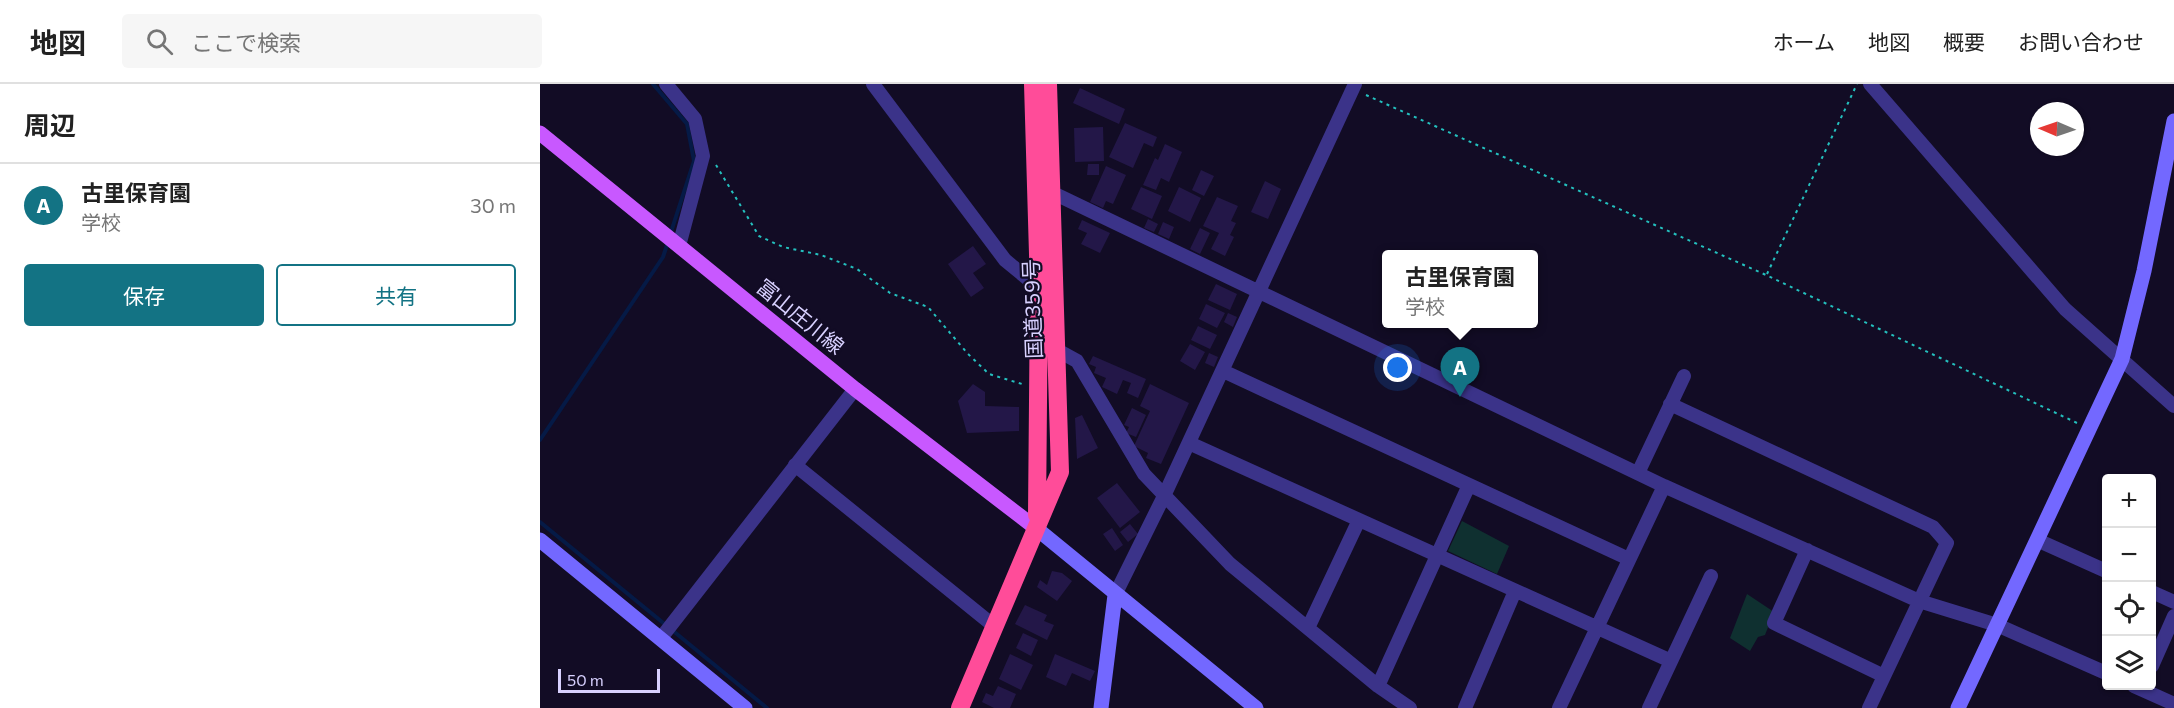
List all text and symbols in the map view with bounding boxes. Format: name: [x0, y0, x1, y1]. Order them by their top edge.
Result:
search box: [122, 14, 542, 68]
text: 地図: [30, 25, 86, 59]
icon: search: [143, 25, 176, 58]
text: ここで検索: [191, 29, 301, 56]
text: ホーム: [1773, 29, 1835, 54]
text: 地図: [1868, 29, 1910, 54]
text: 概要: [1943, 29, 1985, 54]
text: お問い合わせ: [2018, 29, 2144, 54]
north arrow: [2030, 102, 2084, 156]
text: 周辺: [24, 109, 76, 140]
text: 古里保育園: [81, 179, 191, 206]
text: A: [36, 193, 51, 217]
text: 30 m: [470, 193, 516, 217]
text: 学校: [81, 210, 121, 234]
popup: [1382, 250, 1538, 328]
street label: 国道359号: [1017, 259, 1046, 359]
text: 古里保育園: [1405, 263, 1515, 290]
button: 保存: [24, 264, 264, 326]
button: 共有: [276, 264, 516, 326]
street label: 富山庄川線: [752, 273, 850, 359]
text: 学校: [1405, 294, 1445, 318]
pin: A: [1440, 348, 1480, 397]
your location: [1383, 353, 1412, 382]
map controls: [2102, 474, 2156, 690]
button: +: [2102, 474, 2156, 528]
button: −: [2102, 528, 2156, 582]
button: locate: [2102, 582, 2156, 636]
button: layers: [2102, 636, 2156, 690]
scale bar: [558, 666, 660, 694]
text: 50 m: [567, 670, 604, 689]

